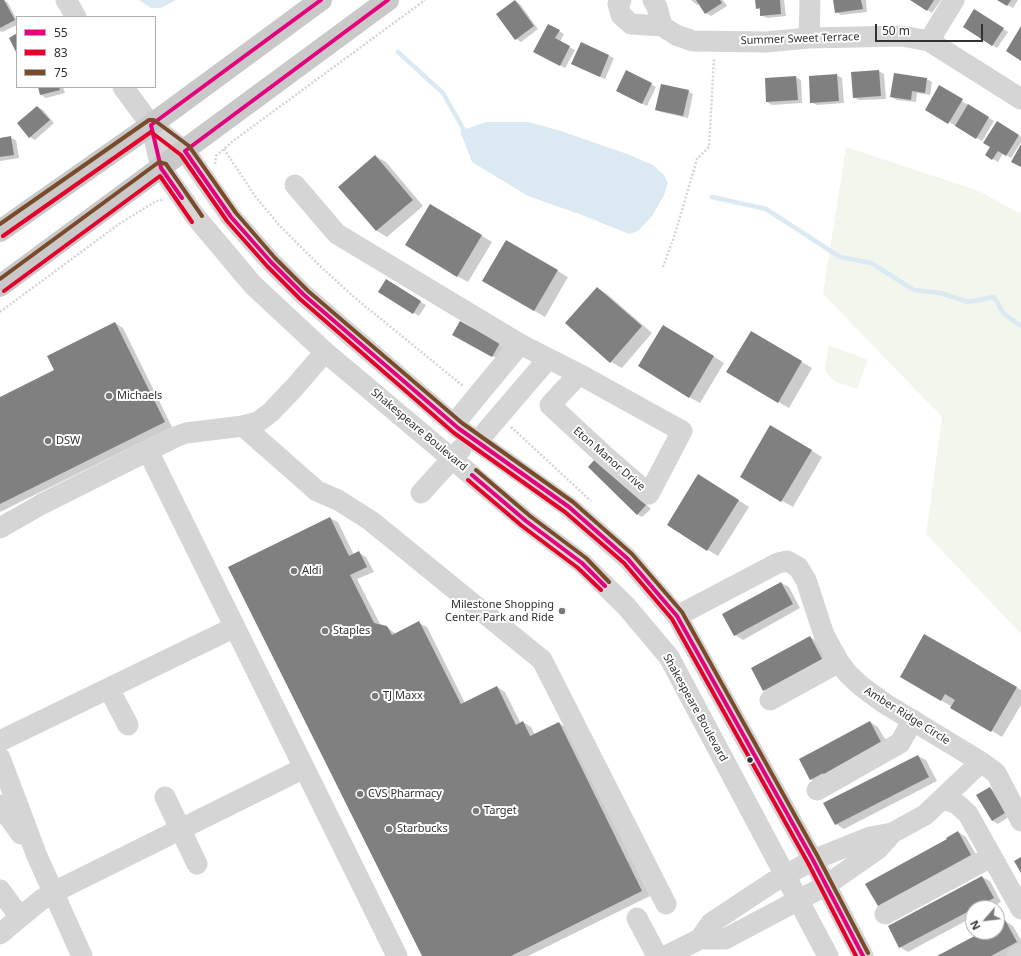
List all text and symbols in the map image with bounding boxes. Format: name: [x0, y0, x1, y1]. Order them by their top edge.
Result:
legend: [16, 16, 156, 88]
scale bar: [877, 16, 985, 42]
text: 50 m: [882, 22, 910, 39]
text: 55: [54, 24, 68, 41]
street label: Summer Sweet Terrace: [740, 30, 860, 48]
text: 83: [54, 44, 68, 61]
text: 75: [54, 64, 68, 81]
street label: Shakespeare Boulevard: [368, 386, 470, 474]
place label: Michaels: [117, 389, 162, 403]
marker: Michaels: [104, 391, 114, 401]
street label: Eton Manor Drive: [570, 424, 648, 494]
place label: DSW: [56, 434, 80, 448]
marker: DSW: [43, 436, 53, 446]
place label: Aldi: [302, 564, 321, 578]
marker: Aldi: [289, 566, 299, 576]
place label: Milestone Shopping Center Park and Ride: [445, 598, 554, 624]
marker: Milestone Shopping Center Park and Ride: [557, 606, 567, 616]
place label: Staples: [333, 624, 370, 638]
marker: Staples: [320, 626, 330, 636]
street label: Shakespeare Boulevard: [660, 652, 730, 764]
street label: Amber Ridge Circle: [862, 684, 952, 748]
place label: TJ Maxx: [383, 689, 423, 703]
marker: TJ Maxx: [370, 691, 380, 701]
unlabelled marker: [745, 755, 755, 765]
place label: CVS Pharmacy: [368, 787, 442, 801]
marker: CVS Pharmacy: [355, 789, 365, 799]
place label: Target: [484, 804, 517, 818]
marker: Target: [471, 806, 481, 816]
place label: Starbucks: [397, 822, 448, 836]
marker: Starbucks: [384, 824, 394, 834]
north arrow: [965, 900, 1005, 940]
text: N: [966, 918, 984, 933]

